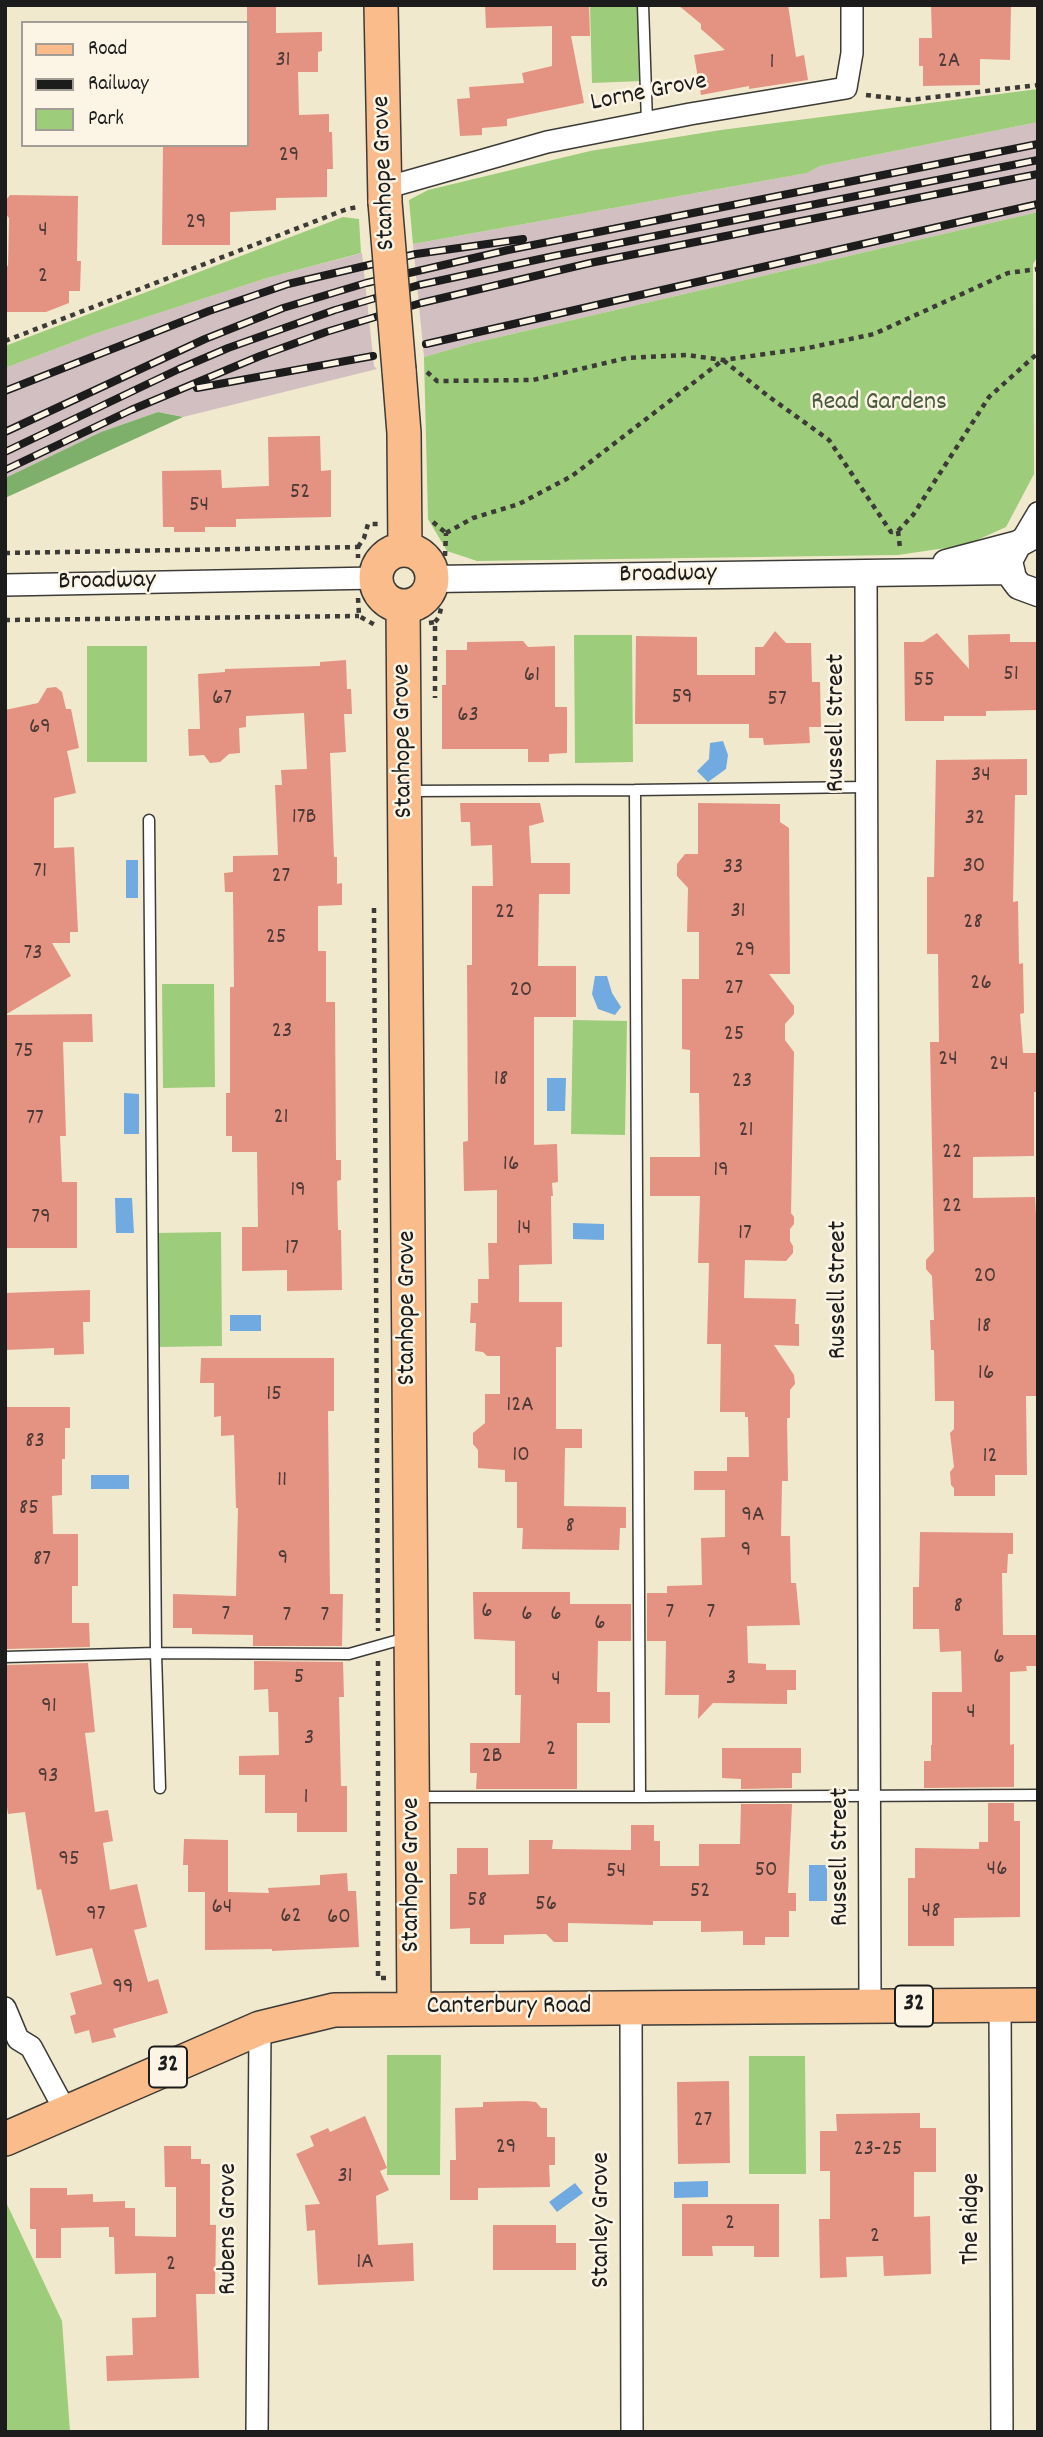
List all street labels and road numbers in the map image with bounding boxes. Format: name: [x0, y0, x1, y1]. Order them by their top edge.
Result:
street label: Lorne Grove: [588, 67, 710, 121]
street label: Stanhope Grove: [368, 95, 404, 251]
street label: Broadway: [619, 560, 717, 592]
street label: Broadway: [58, 567, 156, 599]
street label: Russell Street: [822, 654, 854, 792]
street label: Stanhope Grove: [388, 663, 422, 819]
street label: Russell Street: [824, 1221, 856, 1359]
street label: Stanhope Grove: [393, 1231, 425, 1385]
street label: Russell Street: [826, 1788, 858, 1926]
street label: Stanhope Grove: [397, 1798, 429, 1952]
road number: 32: [895, 1985, 933, 2026]
street label: Canterbury Road: [427, 1992, 591, 2024]
road number: 32: [149, 2046, 187, 2088]
street label: Stanley Grove: [587, 2152, 619, 2288]
street label: Rubens Grove: [214, 2163, 246, 2295]
street label: The Ridge: [957, 2173, 989, 2265]

